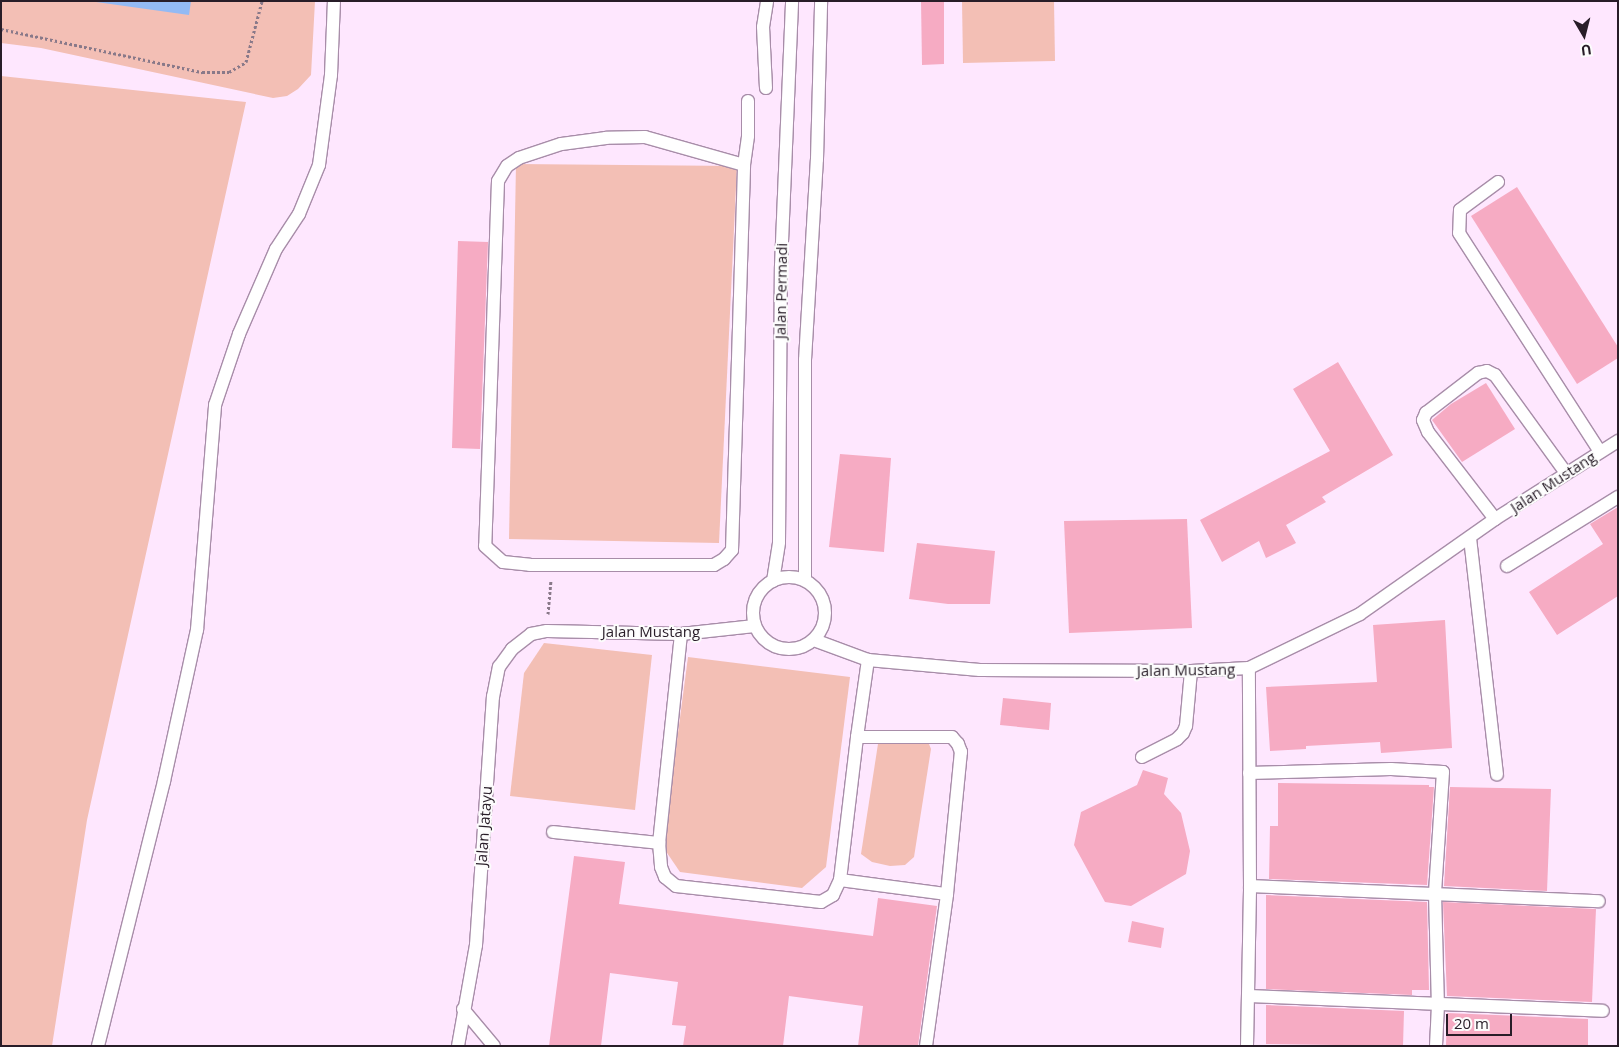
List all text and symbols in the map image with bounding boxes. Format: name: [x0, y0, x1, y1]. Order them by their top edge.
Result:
north arrow: [1559, 10, 1609, 60]
text: U: [1580, 40, 1593, 60]
street label: Jalan Permadi: [771, 243, 791, 339]
street label: Jalan Mustang: [1507, 448, 1599, 516]
street label: Jalan Mustang: [602, 623, 700, 641]
street label: Jalan Mustang: [1137, 660, 1235, 680]
street label: Jalan Jatayu: [472, 785, 496, 867]
scale bar: [1449, 1004, 1515, 1036]
text: 20 m: [1454, 1013, 1489, 1033]

